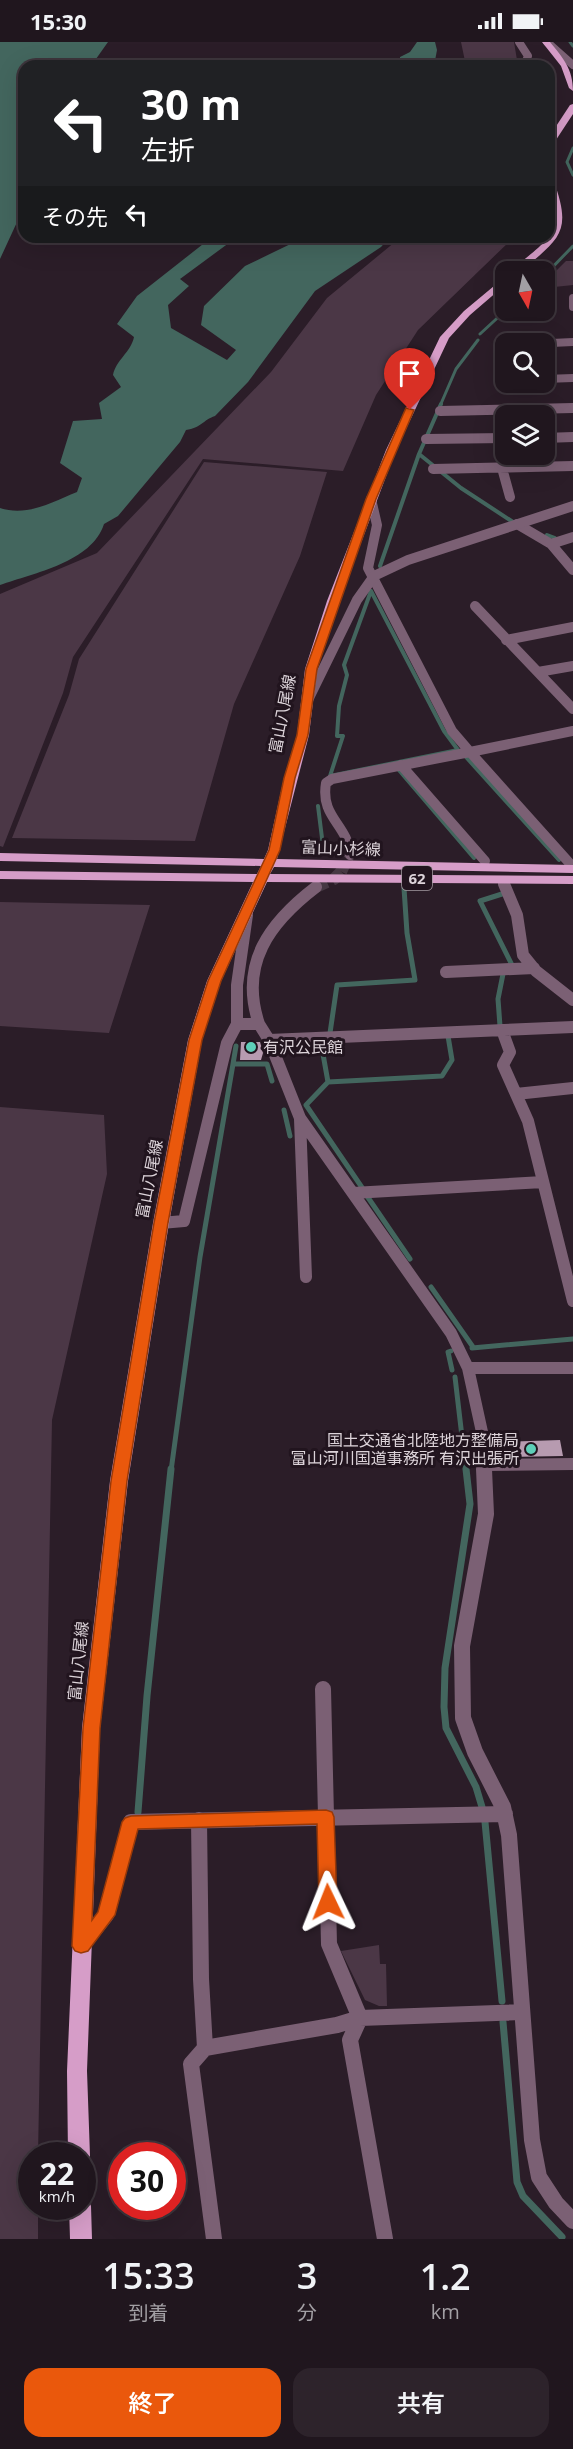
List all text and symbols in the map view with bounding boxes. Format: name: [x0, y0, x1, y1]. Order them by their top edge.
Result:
text: 15:30: [30, 6, 87, 36]
text: 30 m: [141, 75, 241, 132]
icon: left: [42, 84, 120, 162]
text: 左折: [141, 131, 195, 168]
icon: left: [120, 198, 153, 231]
text: その先: [42, 201, 108, 231]
north arrow: [495, 261, 555, 321]
map controls: [495, 261, 555, 465]
button: search: [495, 333, 555, 393]
pin: [384, 348, 435, 410]
icon: arrive: [393, 357, 426, 390]
button: layers: [495, 405, 555, 465]
street label: 富山八尾線: [264, 673, 300, 755]
street label: 富山小杉線: [301, 836, 381, 860]
road number: 62: [402, 866, 432, 890]
place label: 有沢公民館: [263, 1036, 343, 1058]
marker: 有沢公民館: [244, 1040, 258, 1054]
street label: 富山八尾線: [131, 1138, 167, 1220]
place label: 国土交通省北陸地方整備局 富山河川国道事務所 有沢出張所: [291, 1429, 519, 1469]
marker: 国土交通省北陸地方整備局 富山河川国道事務所 有沢出張所: [524, 1442, 538, 1456]
street label: 富山八尾線: [63, 1620, 93, 1702]
position arrow: [296, 1870, 360, 1934]
speed limit sign: 30: [108, 2142, 186, 2220]
text: 22: [40, 2153, 74, 2194]
text: km/h: [39, 2186, 75, 2206]
text: 15:33: [102, 2251, 194, 2300]
text: 3: [297, 2251, 317, 2300]
text: 1.2: [420, 2252, 471, 2301]
text: km: [431, 2298, 460, 2325]
text: 到着: [128, 2299, 168, 2326]
text: 分: [297, 2299, 317, 2326]
button: 終了: [24, 2368, 281, 2437]
button: 共有: [293, 2368, 549, 2437]

